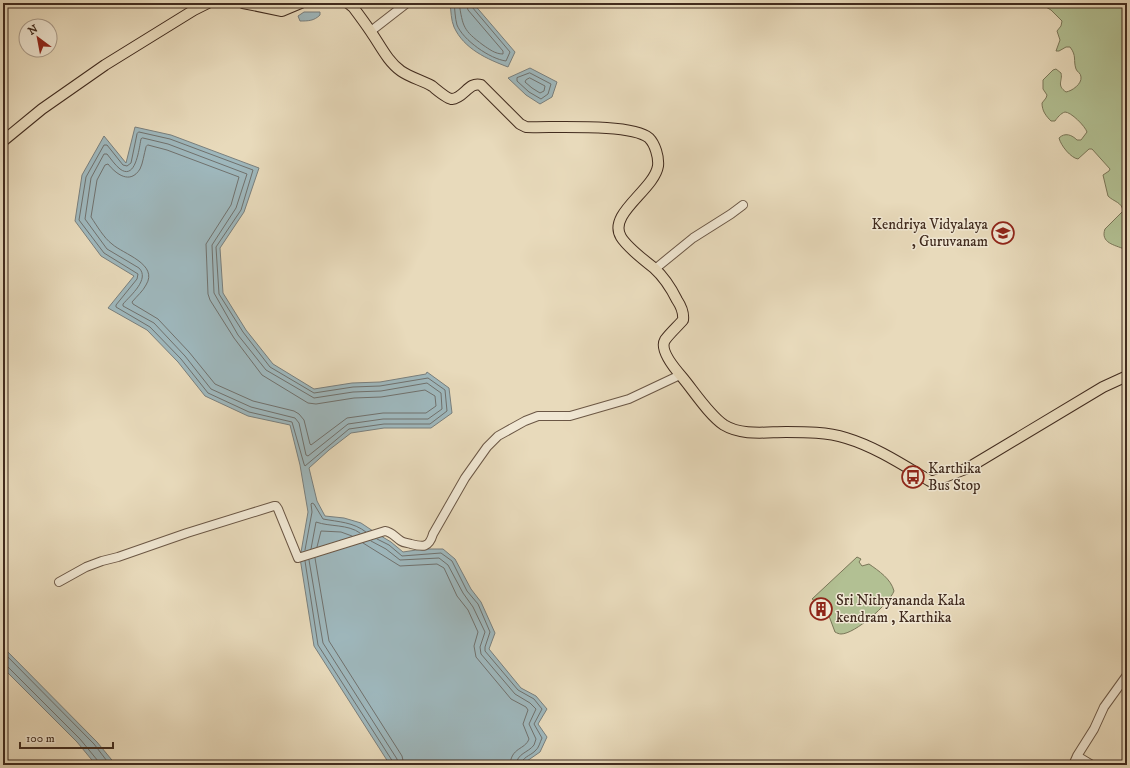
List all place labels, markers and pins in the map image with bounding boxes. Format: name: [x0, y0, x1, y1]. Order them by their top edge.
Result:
place label: Kendriya Vidyalaya , Guruvanam: [872, 215, 989, 251]
school or university icon: Kendriya Vidyalaya , Guruvanam: [990, 220, 1016, 246]
place label: Karthika Bus Stop: [928, 459, 981, 495]
bus stop icon: Karthika Bus Stop: [900, 464, 926, 490]
place label: Sri Nithyananda Kala kendram , Karthika: [836, 591, 966, 627]
building icon: Sri Nithyananda Kala kendram , Karthika: [808, 596, 834, 622]

